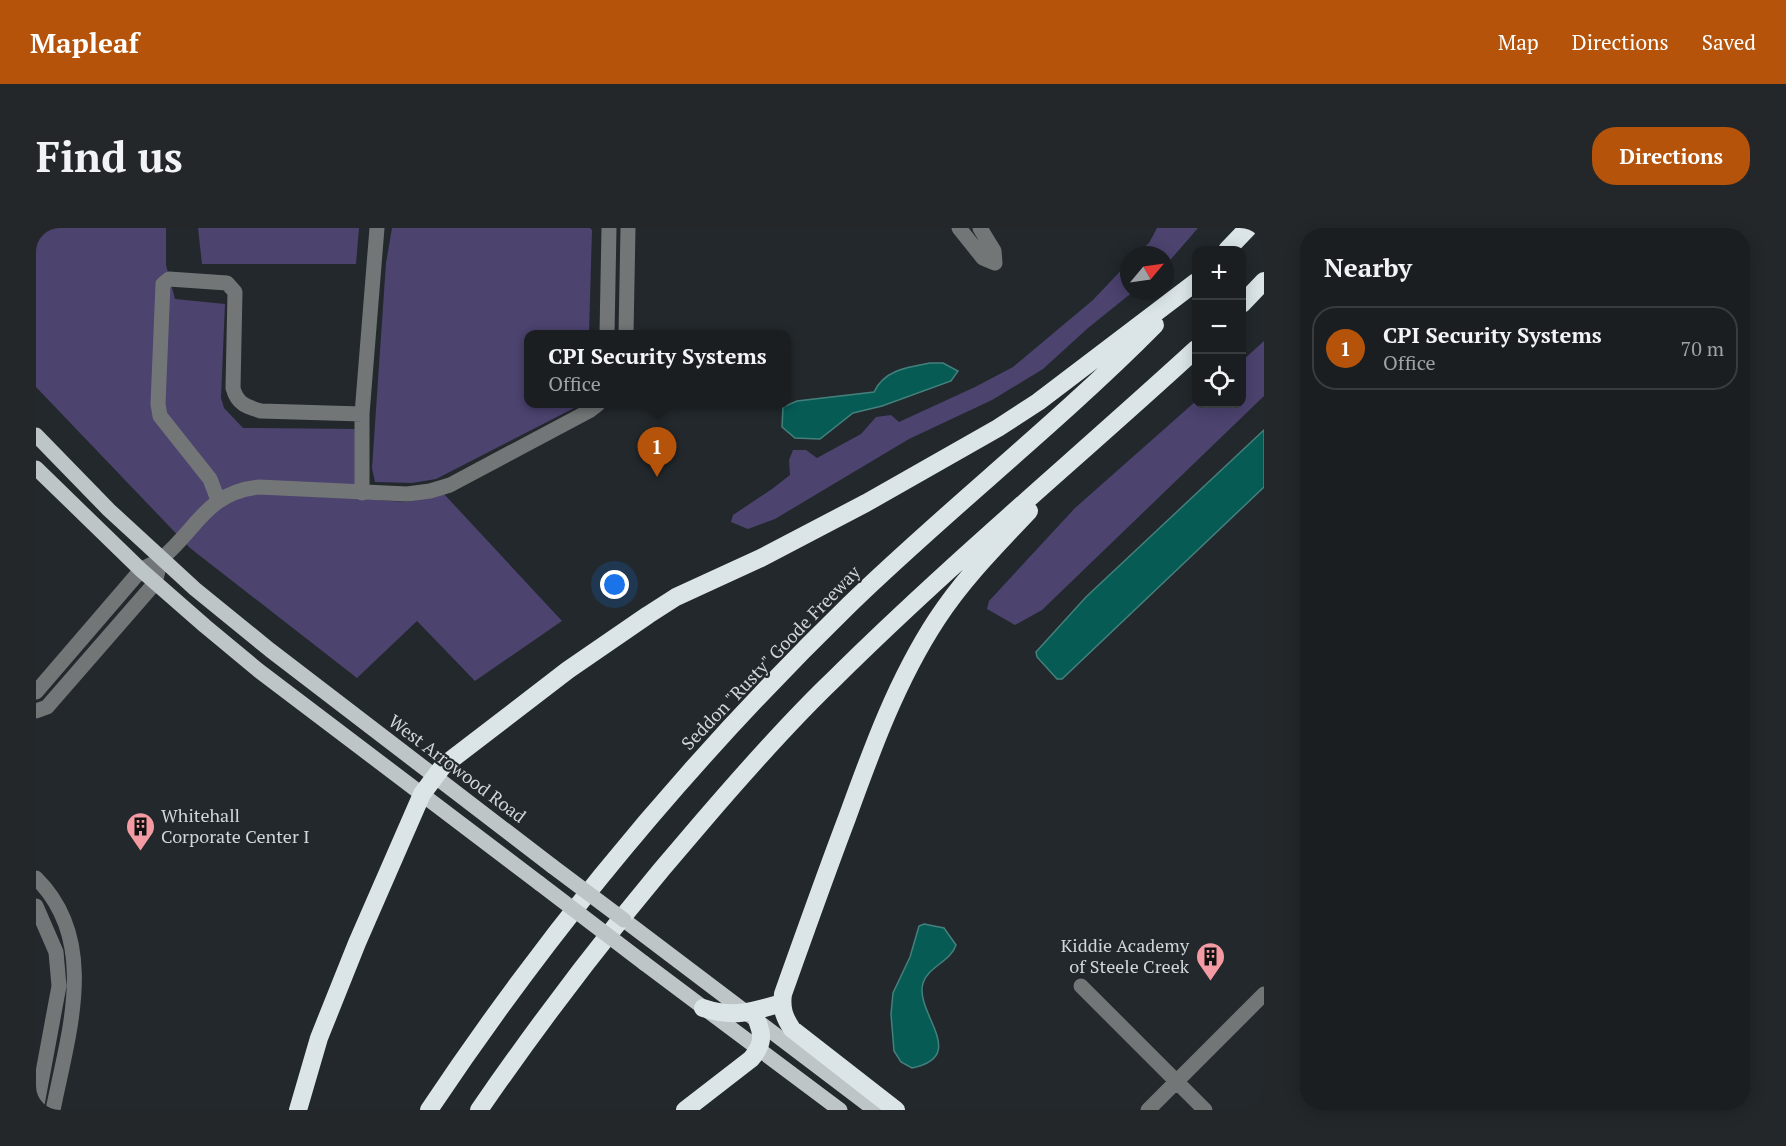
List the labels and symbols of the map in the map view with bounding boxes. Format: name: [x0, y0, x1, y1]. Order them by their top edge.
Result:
north arrow: [1120, 246, 1174, 300]
pin: 1: [638, 428, 676, 477]
street label: Seddon "Rusty" Goode Freeway: [676, 559, 865, 755]
your location: [600, 570, 629, 599]
street label: West Arrowood Road: [384, 709, 531, 828]
place label: Whitehall Corporate Center I: [161, 803, 310, 848]
building icon: Whitehall Corporate Center I: [124, 810, 156, 852]
place label: Kiddie Academy of Steele Creek: [1061, 933, 1190, 978]
building icon: Kiddie Academy of Steele Creek: [1194, 940, 1226, 982]

